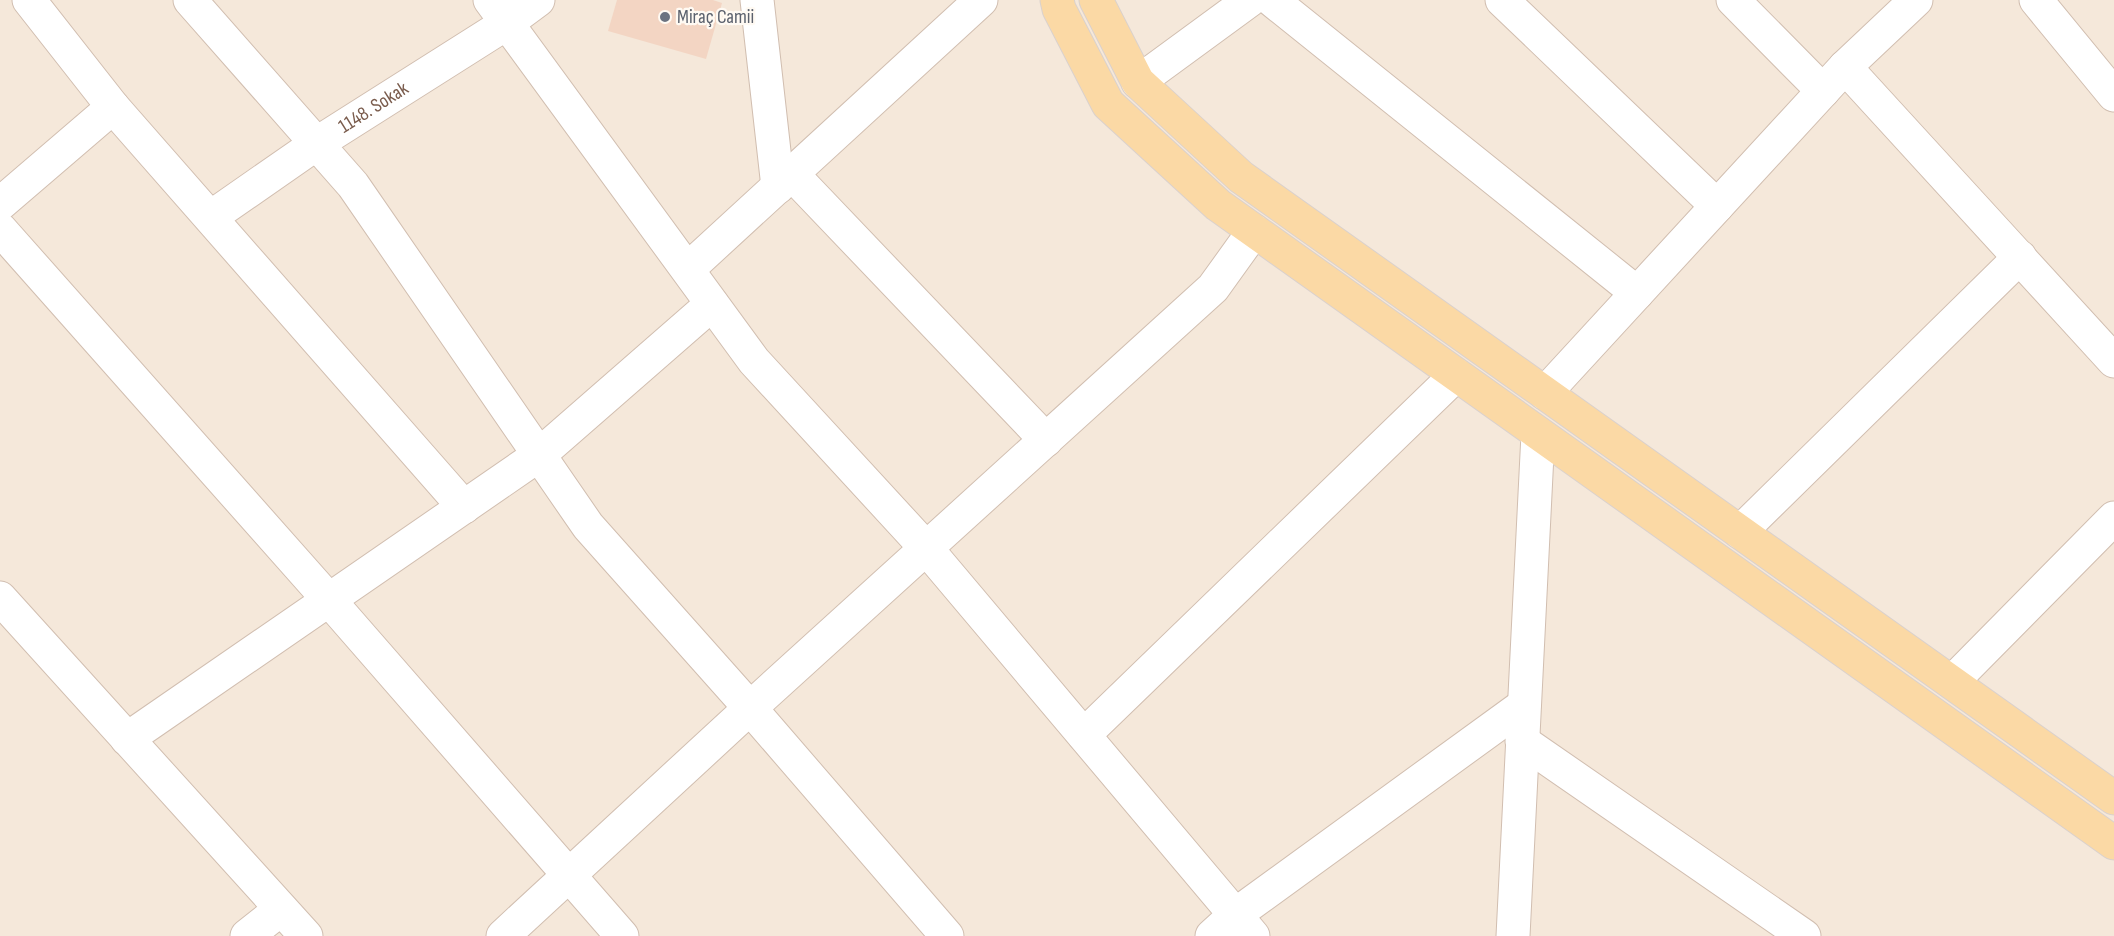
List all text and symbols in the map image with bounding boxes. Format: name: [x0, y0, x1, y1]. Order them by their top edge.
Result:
place label: Miraç Camii: [677, 5, 754, 29]
marker: Miraç Camii: [658, 10, 672, 24]
street label: 1148. Sokak: [334, 76, 413, 139]

